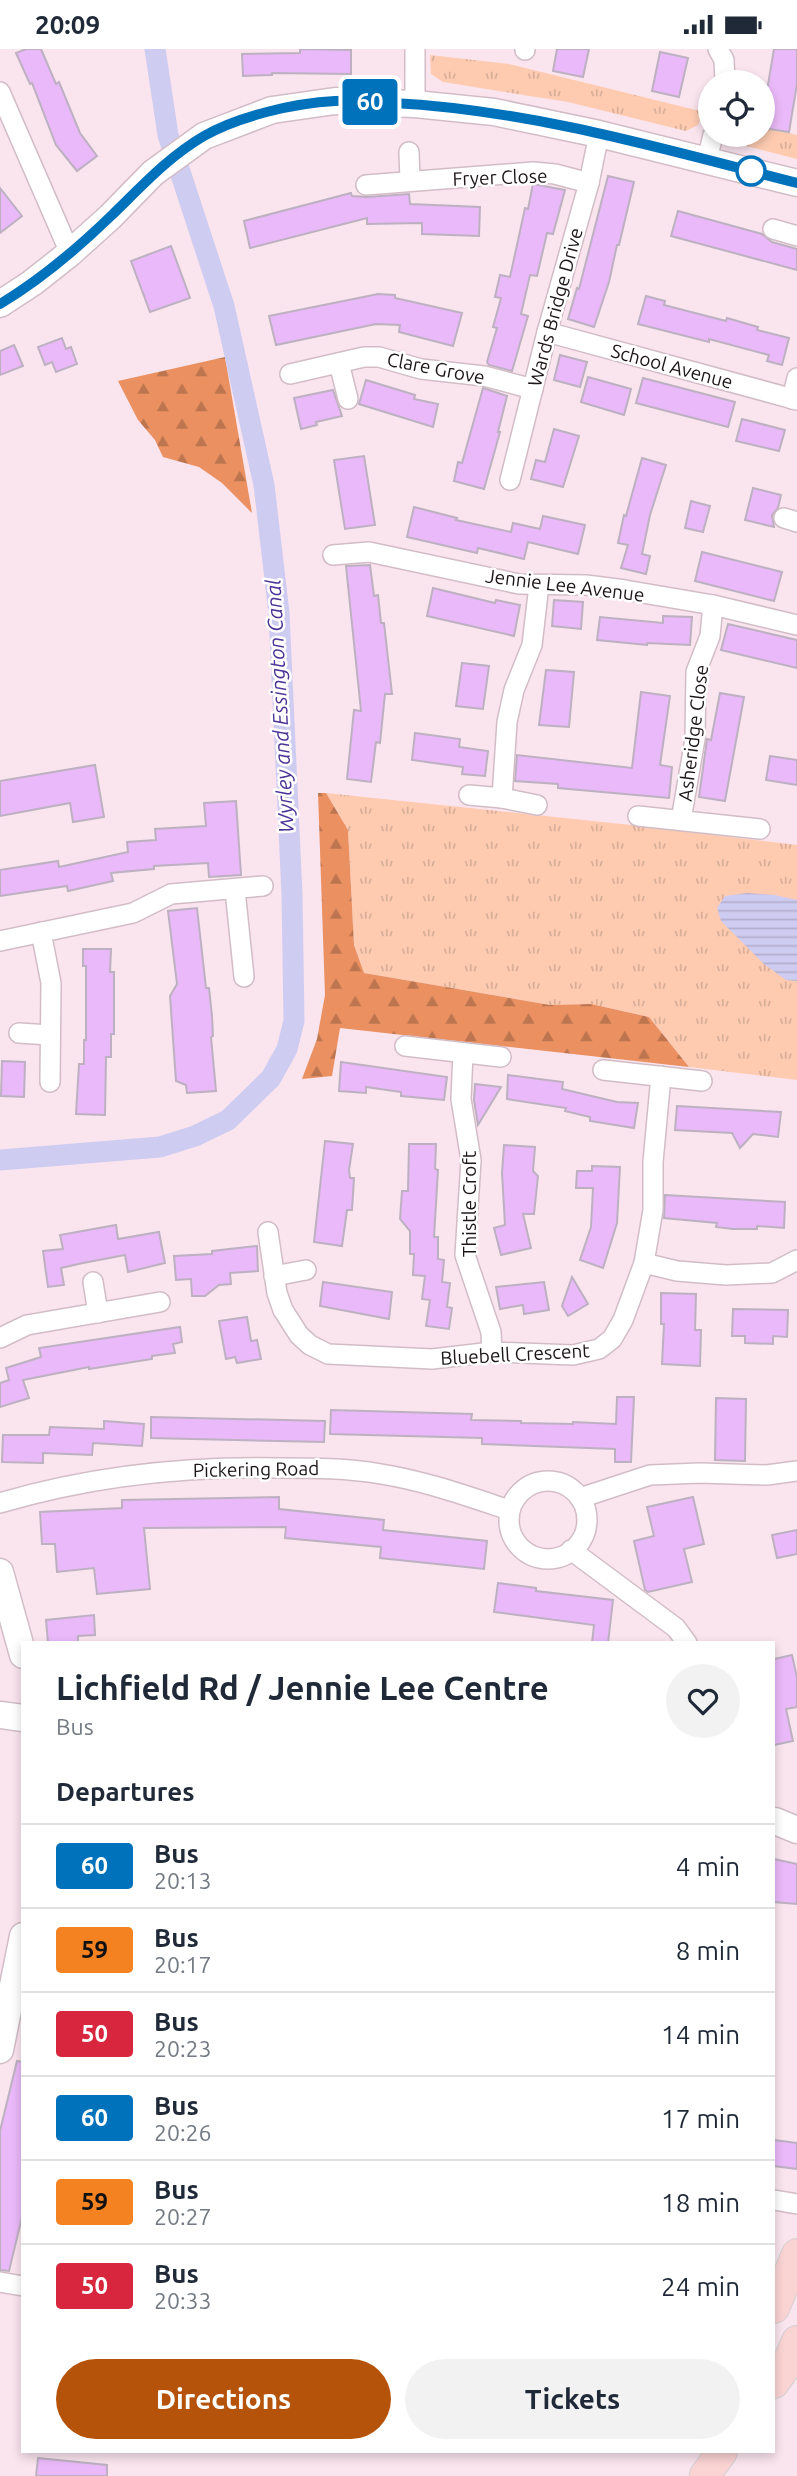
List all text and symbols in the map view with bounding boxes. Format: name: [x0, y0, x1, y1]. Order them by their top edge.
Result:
text: 20:09: [35, 10, 100, 39]
map controls: [698, 70, 775, 147]
button: locate: [698, 70, 775, 147]
line badge: 60: [338, 79, 402, 125]
text: 60: [356, 88, 384, 115]
unlabelled marker: [736, 156, 766, 186]
street label: Fryer Close: [452, 164, 548, 190]
street label: Wards Bridge Drive: [523, 225, 587, 389]
street label: School Avenue: [609, 339, 735, 393]
street label: Clare Grove: [385, 348, 487, 388]
street label: Jennie Lee Avenue: [484, 564, 646, 606]
water label: Wyrley and Essington Canal: [260, 578, 298, 834]
street label: Asheridge Close: [674, 663, 712, 803]
street label: Thistle Croft: [458, 1150, 480, 1257]
street label: Bluebell Crescent: [440, 1339, 591, 1369]
street label: Pickering Road: [193, 1457, 319, 1481]
button: heart: [666, 1664, 740, 1738]
text: Lichfield Rd / Jennie Lee Centre: [56, 1669, 549, 1706]
text: Bus: [56, 1714, 94, 1739]
text: Departures: [56, 1777, 194, 1806]
text: Bus: [154, 1839, 199, 1868]
text: 60: [81, 1852, 108, 1879]
text: 4 min: [676, 1852, 740, 1881]
text: 20:13: [154, 1868, 212, 1893]
text: Bus: [154, 1923, 199, 1952]
text: 59: [81, 1936, 108, 1963]
text: 8 min: [676, 1936, 740, 1965]
text: 20:17: [154, 1952, 212, 1977]
text: Bus: [154, 2007, 199, 2036]
text: 50: [81, 2020, 108, 2047]
text: 14 min: [661, 2020, 740, 2049]
text: 20:23: [154, 2036, 212, 2061]
text: Bus: [154, 2091, 199, 2120]
text: 60: [81, 2104, 108, 2131]
text: 17 min: [661, 2104, 740, 2133]
text: 20:26: [154, 2120, 212, 2145]
text: Bus: [154, 2175, 199, 2204]
text: 59: [81, 2188, 108, 2215]
text: 18 min: [661, 2188, 740, 2217]
text: 20:27: [154, 2204, 212, 2229]
text: Bus: [154, 2259, 199, 2288]
text: 50: [81, 2272, 108, 2299]
text: 24 min: [661, 2272, 740, 2301]
text: 20:33: [154, 2288, 212, 2313]
button: Directions: [56, 2359, 391, 2439]
button: Tickets: [405, 2359, 740, 2439]

